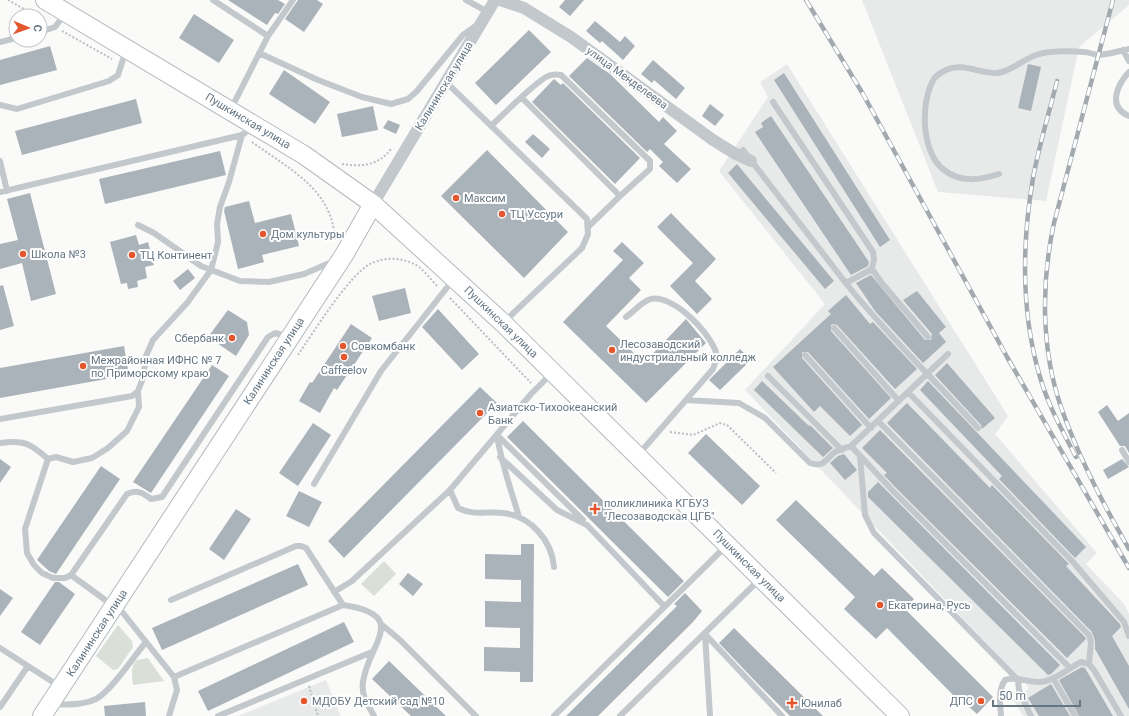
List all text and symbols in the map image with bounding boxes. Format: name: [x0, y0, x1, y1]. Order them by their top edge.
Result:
north arrow: [8, 8, 48, 48]
text: С: [31, 25, 44, 32]
street label: Калининская улица: [412, 39, 476, 133]
street label: улица Менделеева: [584, 44, 670, 112]
street label: Пушкинская улица: [203, 90, 293, 152]
place label: Максим: [464, 192, 506, 205]
marker: Максим: [451, 193, 461, 203]
place label: ТЦ Уссури: [510, 208, 563, 221]
marker: ТЦ Уссури: [497, 209, 507, 219]
place label: Дом культуры: [271, 228, 345, 241]
marker: Дом культуры: [258, 229, 268, 239]
place label: Школа №3: [31, 248, 86, 261]
marker: Школа №3: [18, 249, 28, 259]
place label: ТЦ Континент: [140, 249, 213, 262]
marker: ТЦ Континент: [127, 250, 137, 260]
street label: Пушкинская улица: [462, 284, 540, 360]
street label: Калининская улица: [241, 315, 307, 407]
place label: Сбербанк: [174, 332, 224, 345]
marker: Сбербанк: [227, 333, 237, 343]
place label: Лесозаводский индустриальный колледж: [620, 338, 757, 364]
place label: Совкомбанк: [351, 340, 415, 353]
marker: Совкомбанк: [338, 341, 348, 351]
marker: Лесозаводский индустриальный колледж: [607, 345, 617, 355]
marker: Caffeelov: [339, 352, 349, 362]
place label: Межрайонная ИФНС № 7 по Приморскому краю: [91, 354, 221, 380]
marker: Межрайонная ИФНС № 7 по Приморскому краю: [78, 361, 88, 371]
place label: Caffeelov: [321, 364, 368, 377]
place label: Азиатско-Тихоокеанский Банк: [488, 401, 617, 427]
marker: Азиатско-Тихоокеанский Банк: [475, 408, 485, 418]
place label: поликлиника КГБУЗ "Лесозаводская ЦГБ": [604, 497, 715, 523]
marker: поликлиника КГБУЗ "Лесозаводская ЦГБ": [589, 503, 601, 515]
street label: Пушкинская улица: [710, 527, 788, 605]
street label: Калининская улица: [64, 587, 130, 679]
place label: Екатерина, Русь: [888, 599, 970, 612]
marker: Екатерина, Русь: [875, 600, 885, 610]
scale bar: [993, 682, 1080, 708]
text: 50 m: [999, 689, 1026, 703]
place label: МДОБУ Детский сад №10: [312, 695, 445, 708]
place label: ДПС: [950, 695, 973, 708]
marker: МДОБУ Детский сад №10: [299, 696, 309, 706]
marker: ДПС: [976, 696, 986, 706]
marker: Юнилаб: [786, 697, 798, 709]
place label: Юнилаб: [801, 697, 842, 710]

